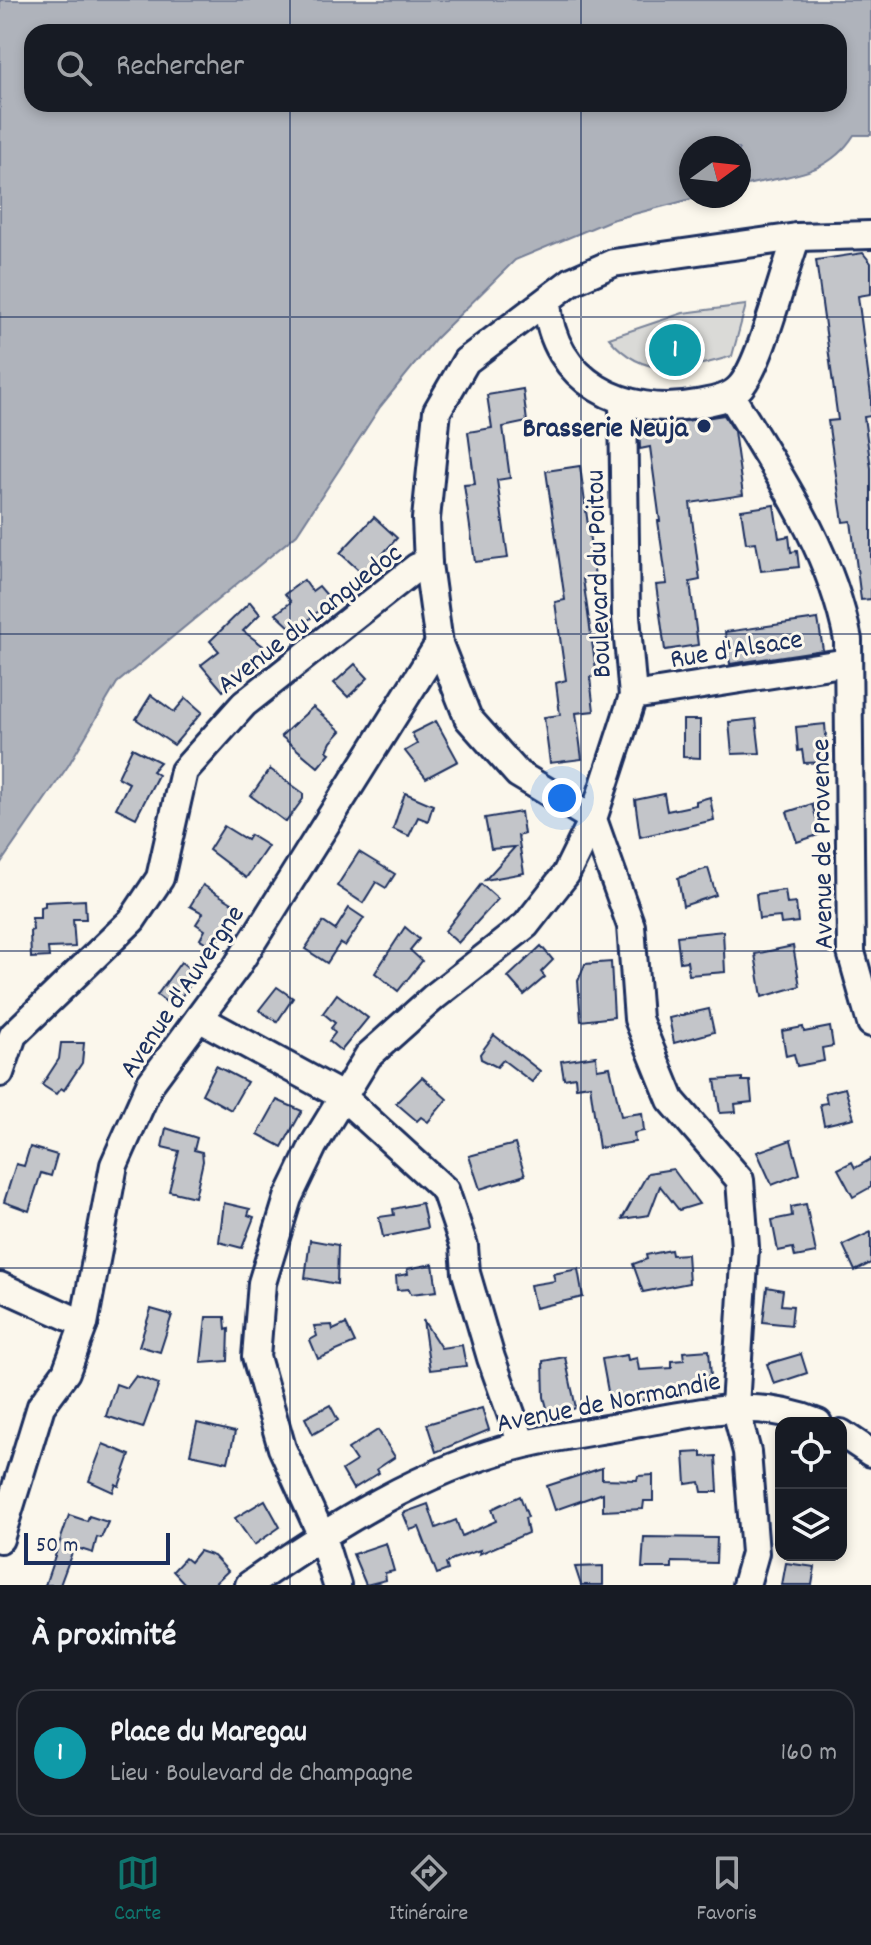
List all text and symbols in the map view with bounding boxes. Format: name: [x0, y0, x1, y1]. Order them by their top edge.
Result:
search box: [24, 24, 847, 112]
icon: search: [52, 46, 96, 90]
text: Rechercher: [116, 47, 244, 90]
north arrow: [679, 136, 751, 208]
pin: 1: [649, 320, 701, 380]
place label: Brasserie Neuja: [522, 411, 689, 451]
marker: Brasserie Neuja: [695, 417, 713, 435]
street label: Boulevard du Poitou: [577, 469, 625, 679]
street label: Avenue du Languedoc: [210, 536, 412, 706]
street label: Rue d'Alsace: [668, 622, 806, 682]
street label: Avenue de Provence: [803, 738, 847, 950]
your location: [542, 778, 582, 818]
street label: Avenue d'Auvergne: [111, 898, 257, 1087]
street label: Avenue de Normandie: [494, 1364, 724, 1446]
map controls: [775, 1417, 847, 1561]
button: locate: [775, 1417, 847, 1489]
button: layers: [775, 1489, 847, 1561]
scale bar: [24, 1529, 170, 1565]
text: 50 m: [36, 1531, 78, 1562]
text: À proximité: [32, 1613, 176, 1662]
text: Place du Maregau: [110, 1713, 307, 1756]
text: 1: [57, 1735, 63, 1772]
text: 160 m: [781, 1735, 837, 1772]
text: Lieu · Boulevard de Champagne: [110, 1756, 413, 1793]
tab: Carte: [114, 1851, 161, 1930]
tab: Itinéraire: [389, 1851, 468, 1930]
tab: Favoris: [696, 1851, 757, 1930]

